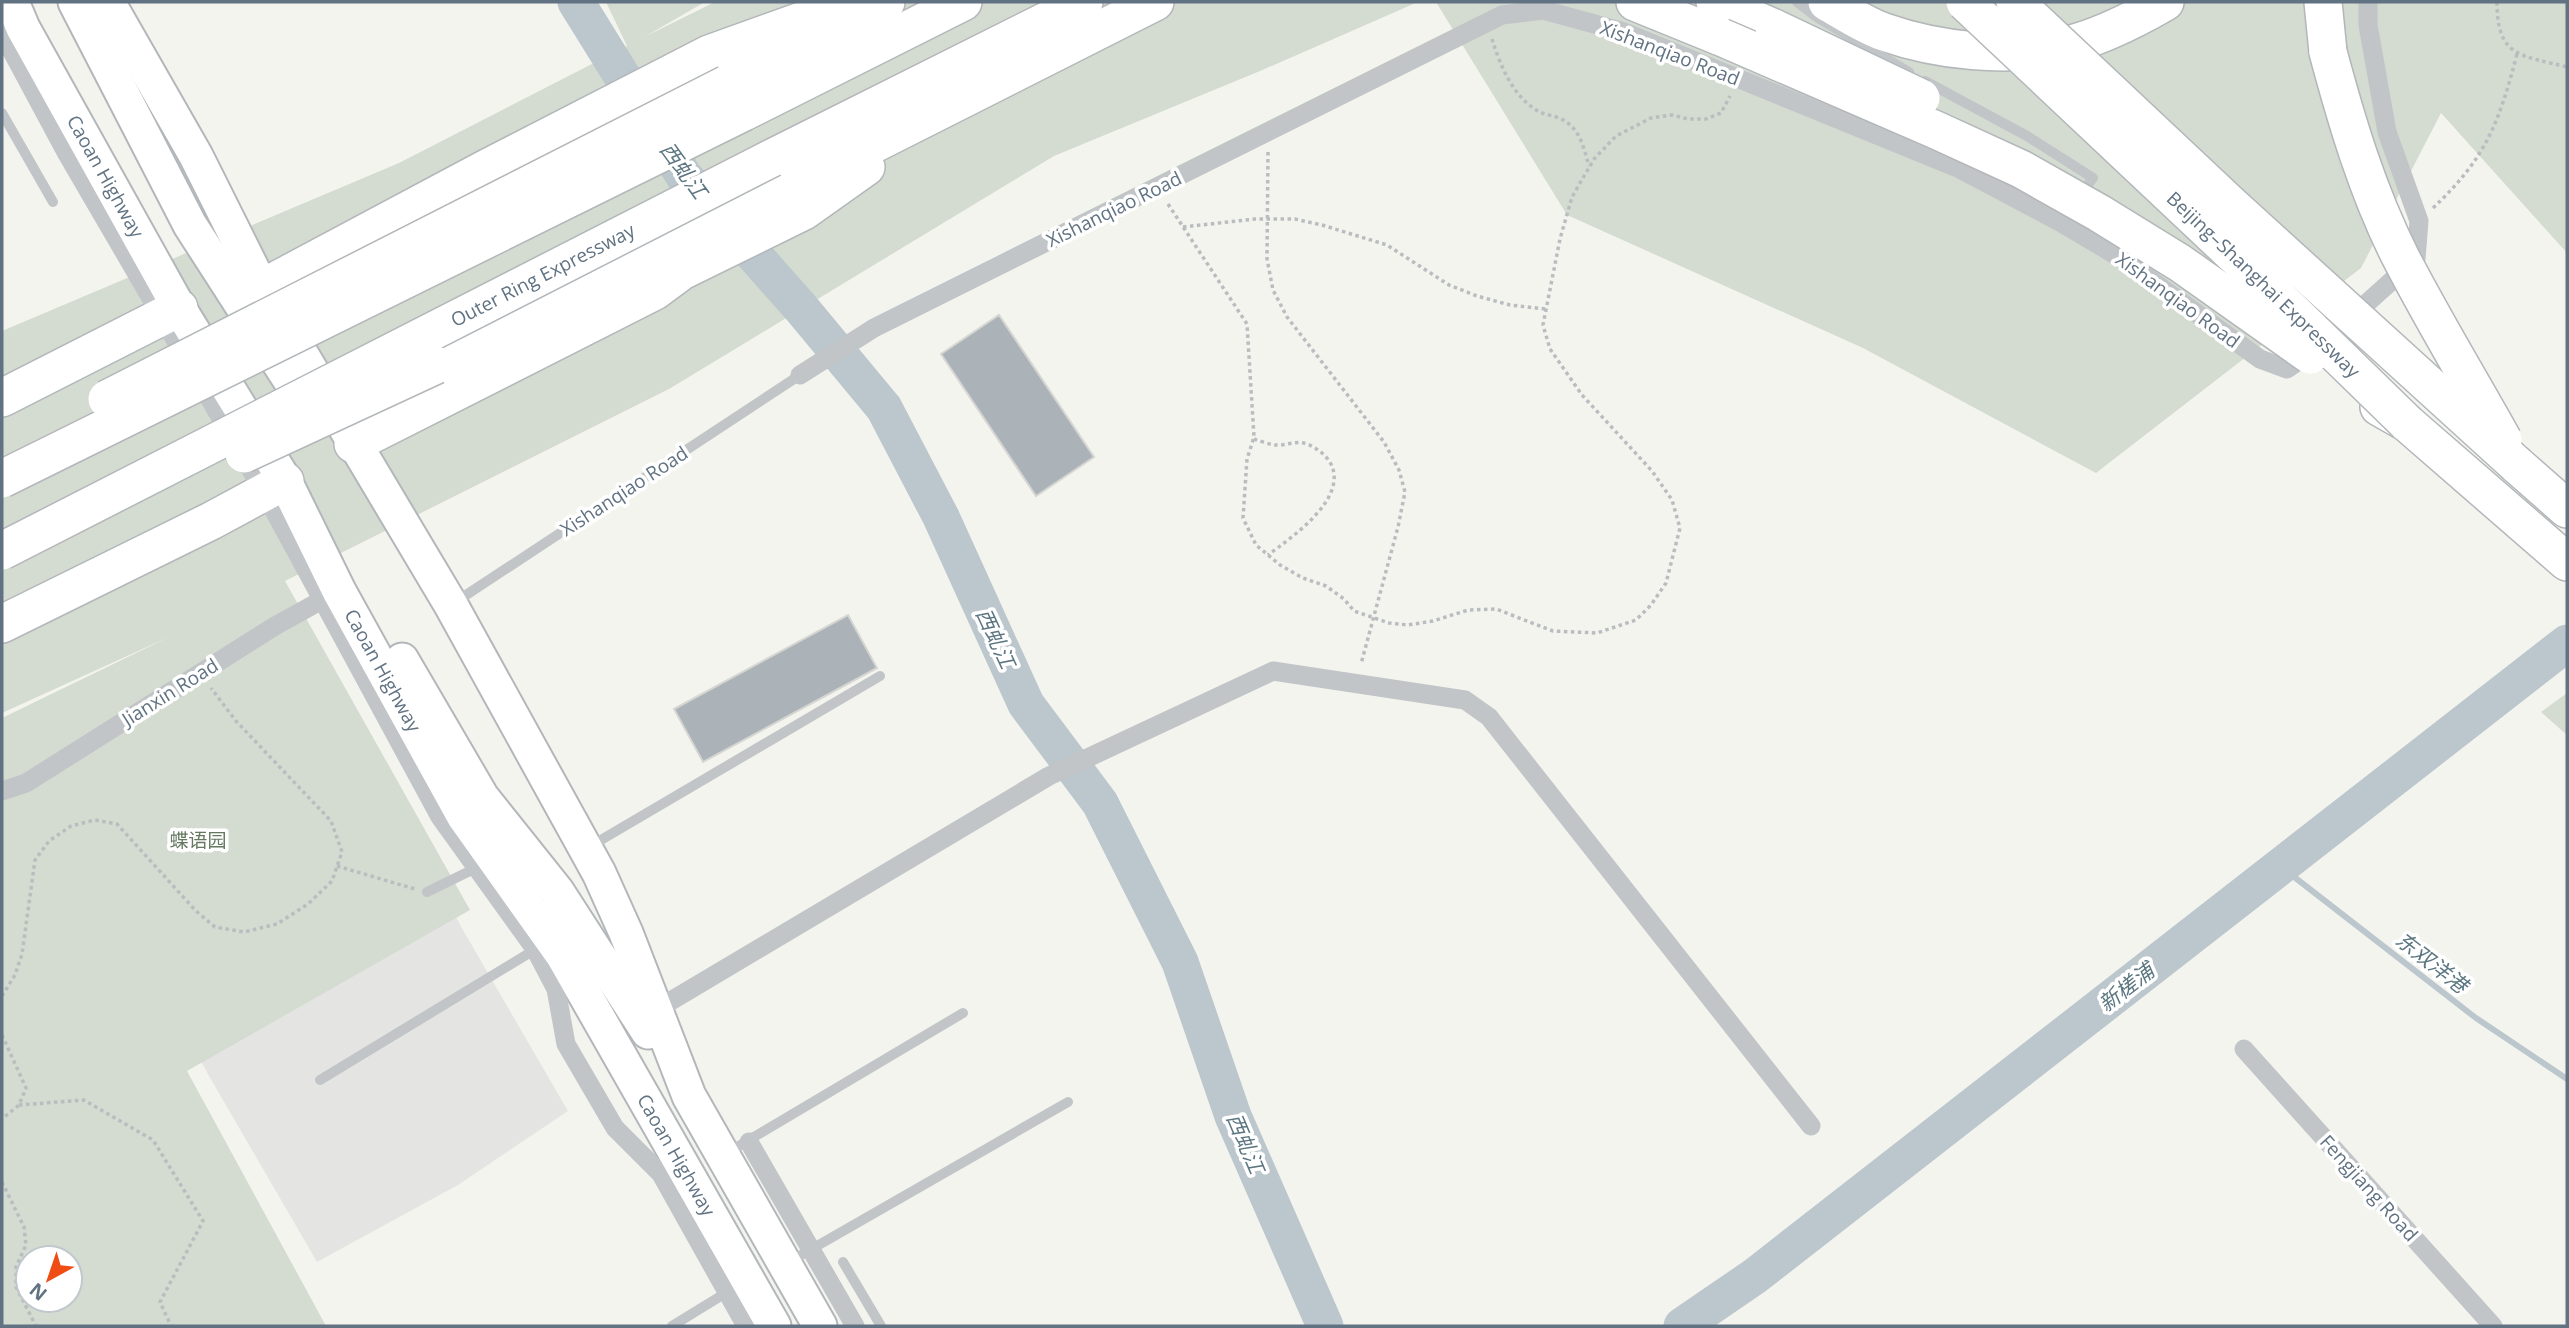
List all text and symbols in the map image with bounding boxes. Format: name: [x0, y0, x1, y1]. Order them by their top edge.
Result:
street label: Xishanqiao Road: [1597, 14, 1743, 92]
street label: Caoan Highway: [61, 110, 150, 243]
water label: 西虬江: [654, 136, 715, 205]
street label: Xishanqiao Road: [1042, 165, 1186, 253]
street label: Beijing–Shanghai Expressway: [2161, 185, 2366, 384]
street label: Outer Ring Expressway: [446, 217, 640, 333]
street label: Xishanqiao Road: [2111, 246, 2245, 354]
street label: Xishanqiao Road: [555, 440, 693, 542]
street label: Caoan Highway: [338, 604, 428, 737]
water label: 西虬江: [970, 604, 1023, 674]
street label: Jianxin Road: [115, 652, 223, 733]
park label: 蝶语园: [169, 827, 227, 853]
water label: 东双洋港: [2390, 925, 2476, 1001]
water label: 新槎浦: [2093, 955, 2162, 1017]
street label: Caoan Highway: [631, 1089, 722, 1221]
water label: 西虬江: [1221, 1109, 1272, 1179]
street label: Fengjiang Road: [2314, 1129, 2424, 1247]
north arrow: [14, 1244, 84, 1314]
text: N: [24, 1277, 52, 1307]

